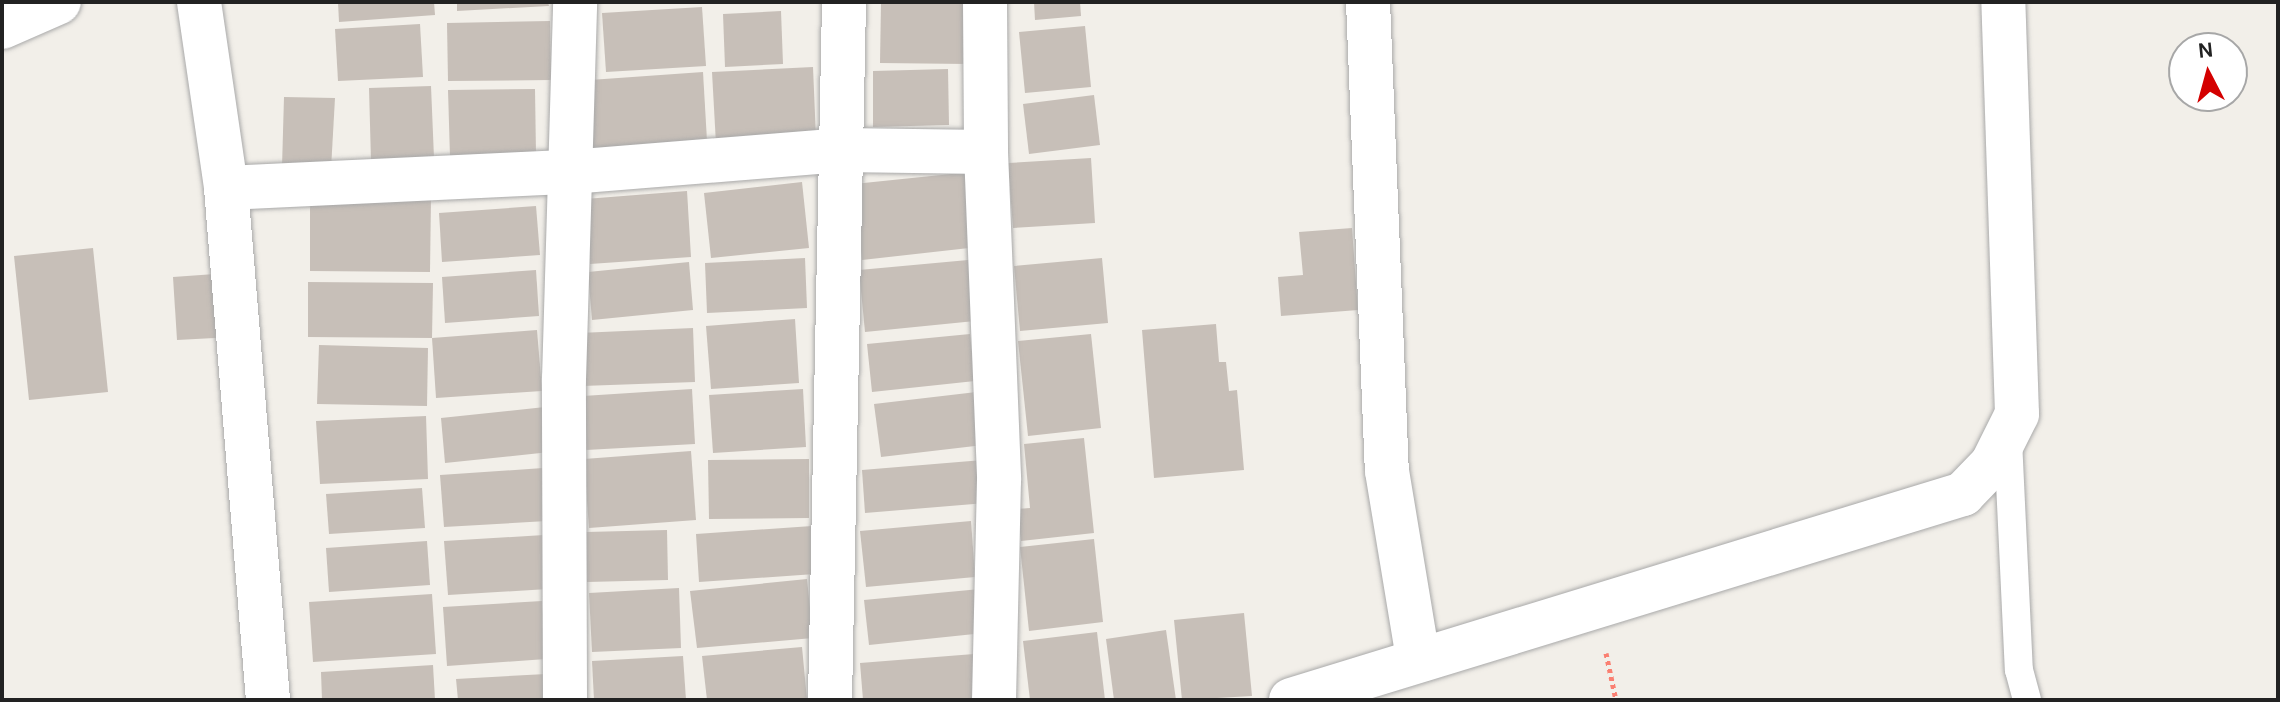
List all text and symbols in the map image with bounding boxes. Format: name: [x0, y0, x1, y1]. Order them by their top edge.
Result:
north arrow: [2168, 32, 2248, 112]
text: N: [2196, 36, 2215, 64]

